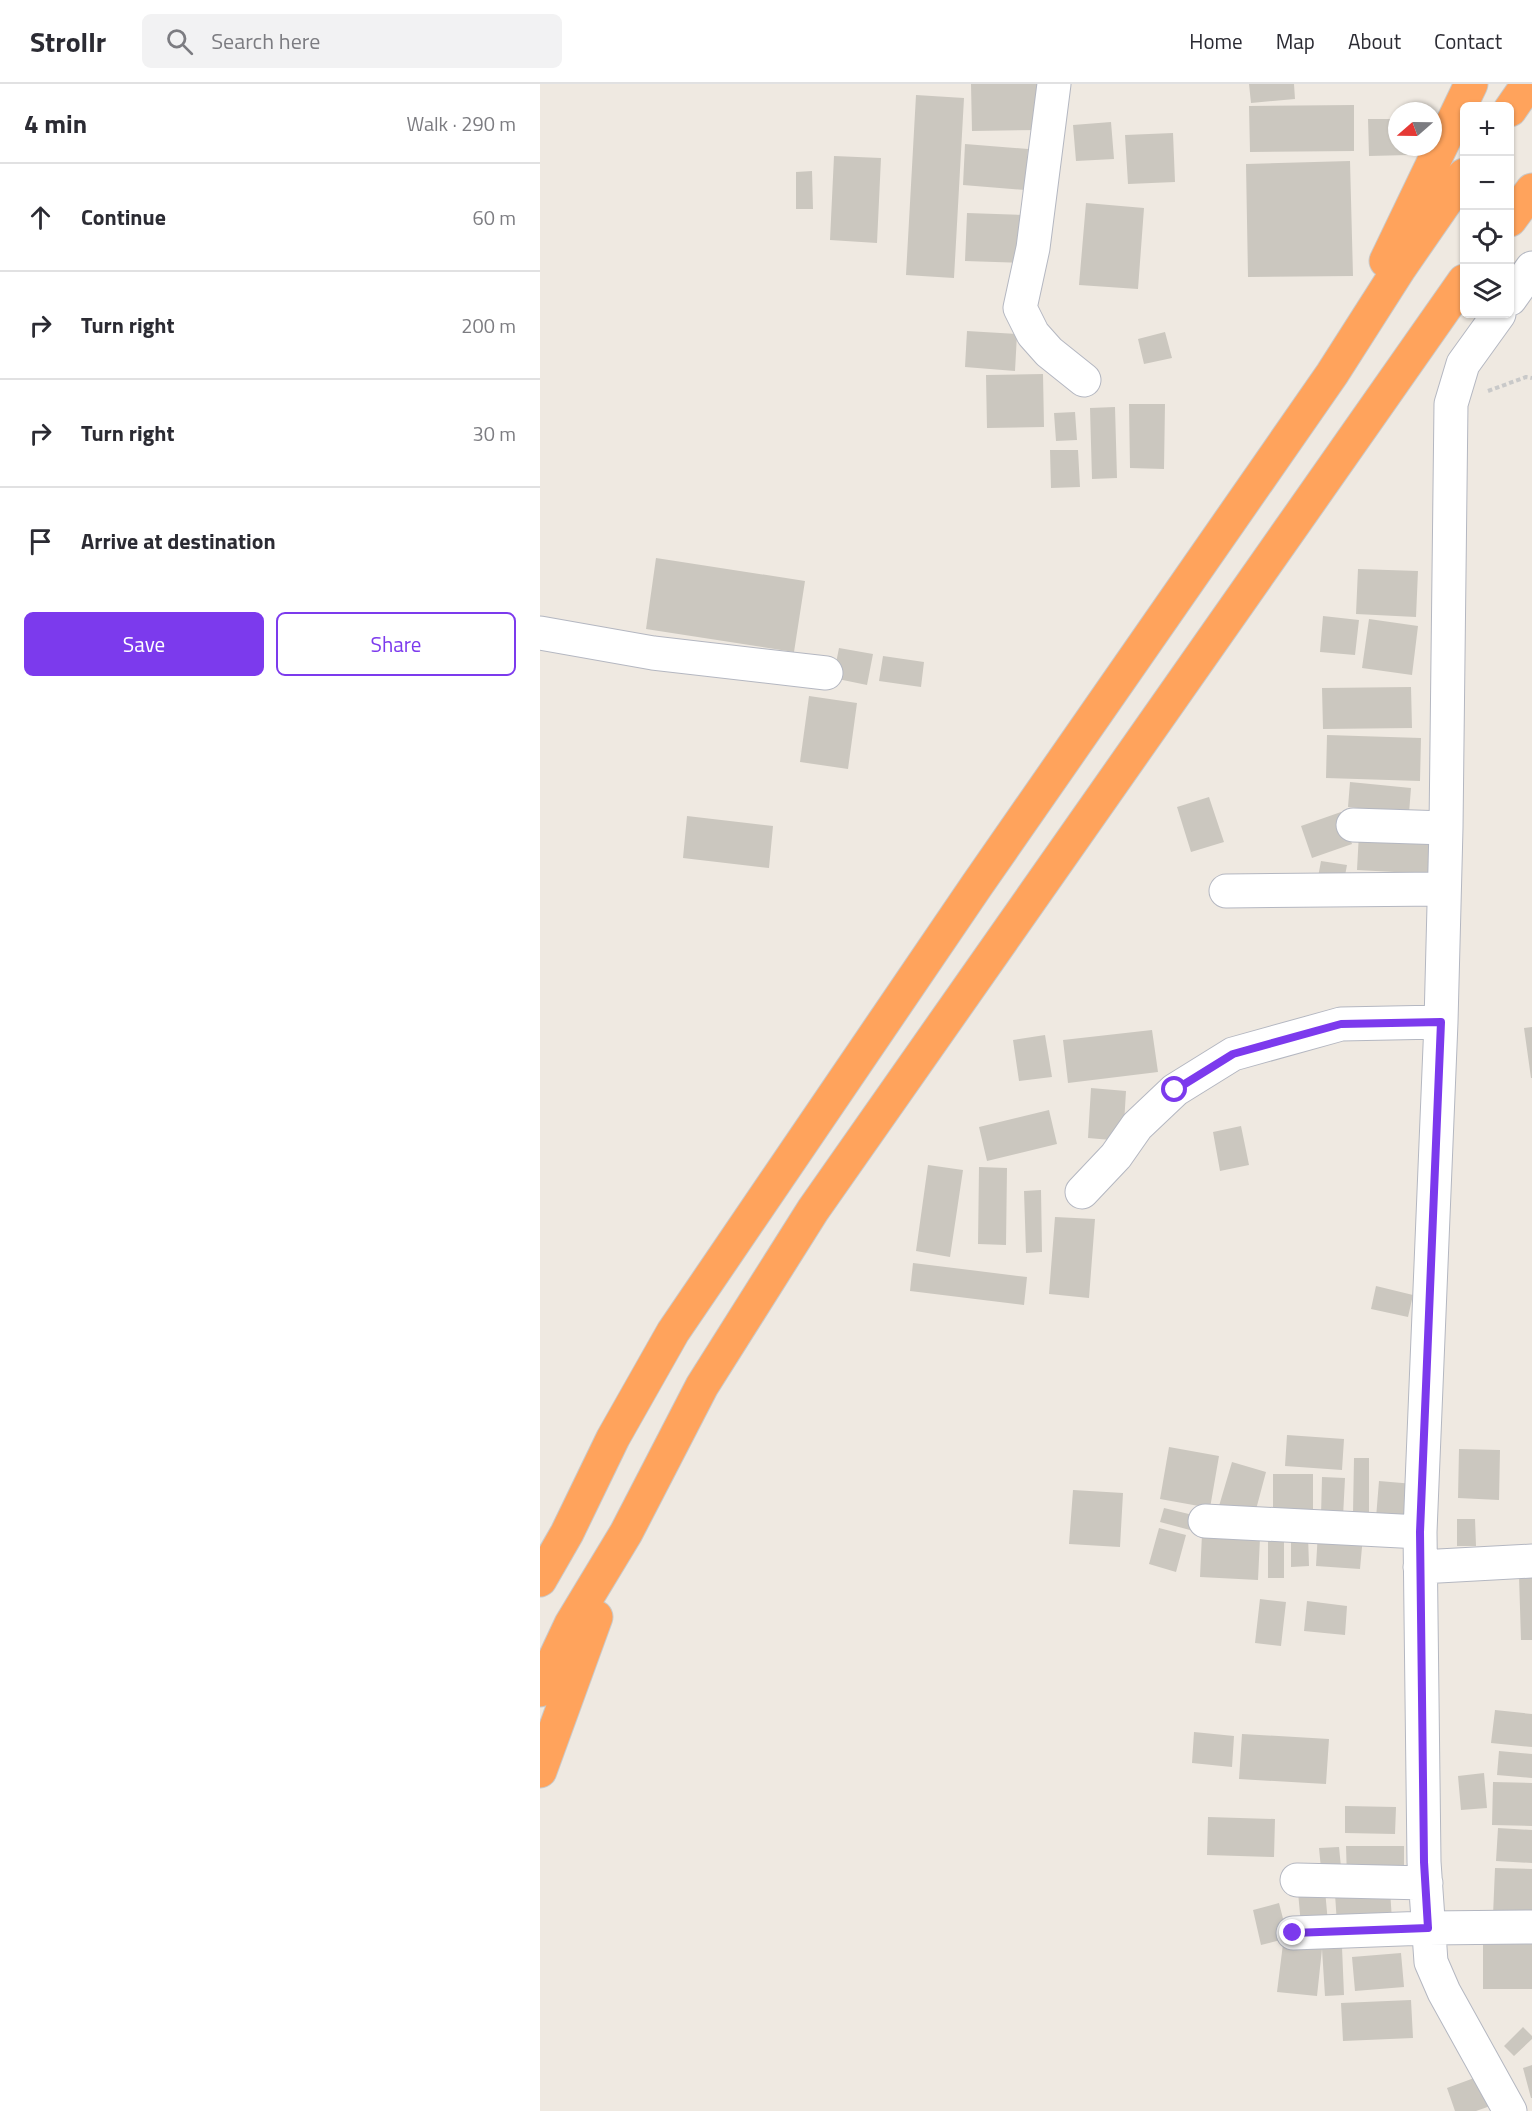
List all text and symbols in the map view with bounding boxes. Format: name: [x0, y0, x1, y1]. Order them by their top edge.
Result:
search box: [142, 14, 562, 68]
text: Strollr: [30, 20, 106, 63]
text: Search here: [211, 24, 320, 58]
icon: search: [163, 25, 196, 58]
text: Home: [1189, 25, 1243, 57]
text: Map: [1276, 25, 1315, 57]
text: About: [1348, 25, 1401, 57]
text: Contact: [1434, 25, 1502, 57]
north arrow: [1388, 102, 1442, 156]
map controls: [1460, 102, 1514, 318]
button: +: [1460, 102, 1514, 156]
text: 4 min: [24, 104, 87, 143]
text: Walk · 290 m: [407, 108, 516, 139]
button: −: [1460, 156, 1514, 210]
text: Continue: [81, 200, 166, 234]
icon: ahead: [24, 201, 57, 234]
text: 60 m: [472, 202, 516, 233]
button: locate: [1460, 210, 1514, 264]
button: layers: [1460, 264, 1514, 318]
text: Turn right: [81, 308, 175, 342]
icon: right: [24, 309, 57, 342]
text: 200 m: [461, 310, 516, 341]
text: Turn right: [81, 416, 175, 450]
icon: right: [24, 417, 57, 450]
text: 30 m: [472, 418, 516, 449]
text: Arrive at destination: [81, 524, 276, 558]
icon: arrive: [24, 525, 57, 558]
button: Save: [24, 612, 264, 676]
button: Share: [276, 612, 516, 676]
route start: [1161, 1076, 1187, 1102]
route end: [1279, 1919, 1305, 1945]

